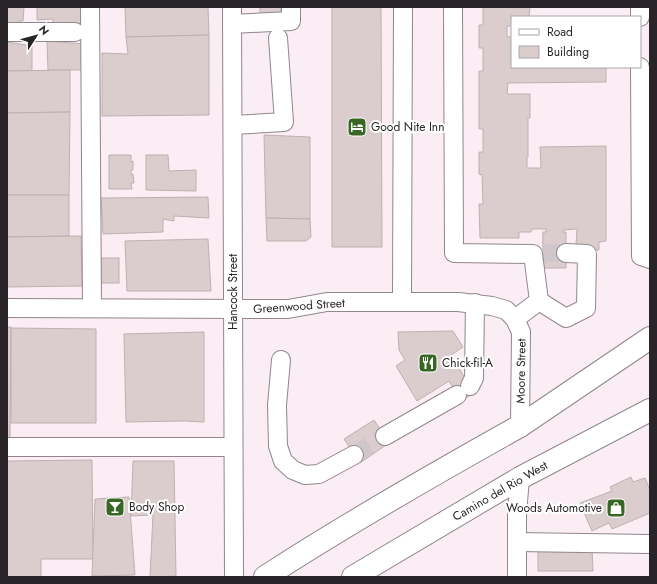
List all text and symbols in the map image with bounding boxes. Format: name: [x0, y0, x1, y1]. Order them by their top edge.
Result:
north arrow: [16, 16, 56, 56]
legend: [511, 16, 641, 68]
text: N: [35, 22, 53, 38]
text: Road: [547, 23, 573, 41]
text: Building: [547, 43, 589, 61]
hotel icon: Good Nite Inn: [346, 116, 368, 138]
place label: Good Nite Inn: [371, 118, 444, 136]
street label: Hancock Street: [224, 254, 242, 330]
street label: Greenwood Street: [252, 294, 346, 318]
street label: Moore Street: [511, 338, 531, 404]
restaurant icon: Chick-fil-A: [417, 352, 439, 374]
place label: Chick-fil-A: [442, 354, 493, 372]
street label: Camino del Rio West: [449, 456, 551, 526]
bar icon: Body Shop: [104, 496, 126, 518]
shop icon: Woods Automotive: [605, 497, 627, 519]
place label: Body Shop: [129, 498, 184, 516]
place label: Woods Automotive: [506, 499, 602, 517]

